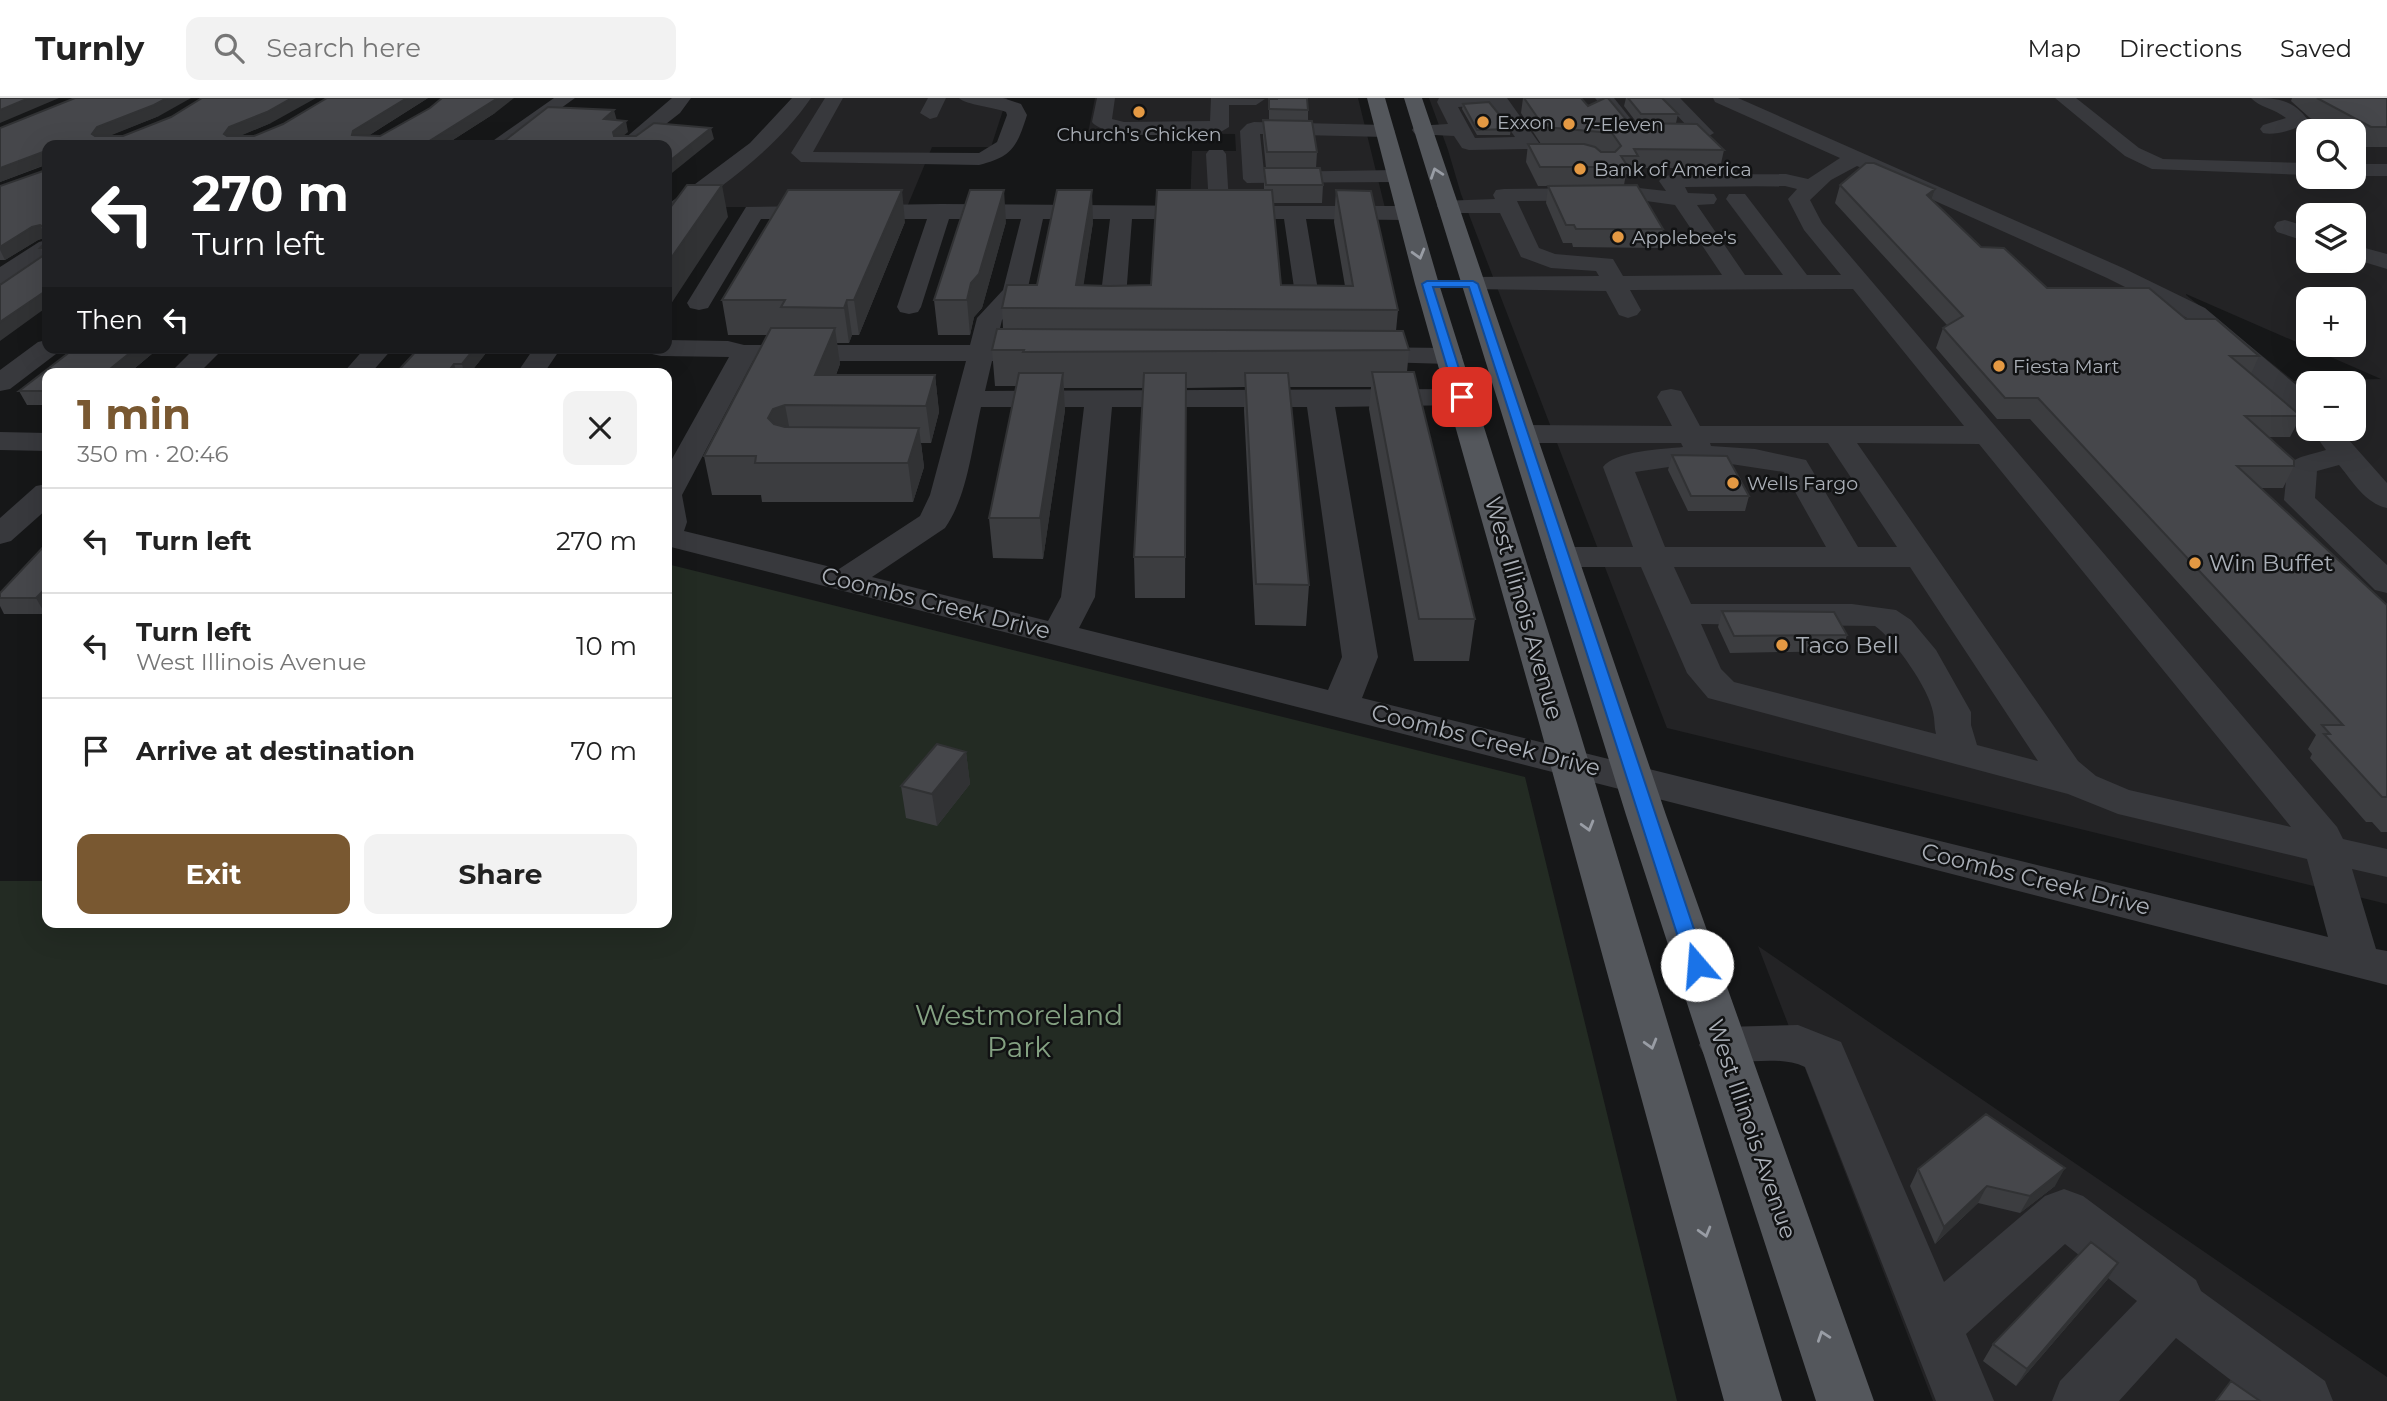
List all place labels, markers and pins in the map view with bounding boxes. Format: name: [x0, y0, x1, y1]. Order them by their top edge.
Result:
marker: Church's Chicken: [1131, 104, 1147, 120]
place label: Exxon: [1497, 111, 1554, 134]
place label: 7-Eleven: [1583, 113, 1664, 136]
marker: Exxon: [1475, 114, 1491, 130]
marker: 7-Eleven: [1561, 116, 1577, 132]
place label: Church's Chicken: [1056, 123, 1222, 146]
place label: Bank of America: [1594, 158, 1752, 181]
marker: Bank of America: [1572, 161, 1588, 177]
place label: Applebee's: [1632, 226, 1736, 249]
marker: Applebee's: [1610, 229, 1626, 245]
place label: Fiesta Mart: [2013, 355, 2120, 378]
marker: Fiesta Mart: [1991, 358, 2007, 374]
pin: [1432, 367, 1492, 427]
place label: Wells Fargo: [1747, 472, 1858, 495]
marker: Wells Fargo: [1725, 475, 1741, 491]
place label: Win Buffet: [2209, 549, 2333, 577]
marker: Win Buffet: [2187, 555, 2203, 571]
place label: Taco Bell: [1796, 631, 1899, 659]
marker: Taco Bell: [1774, 637, 1790, 653]

